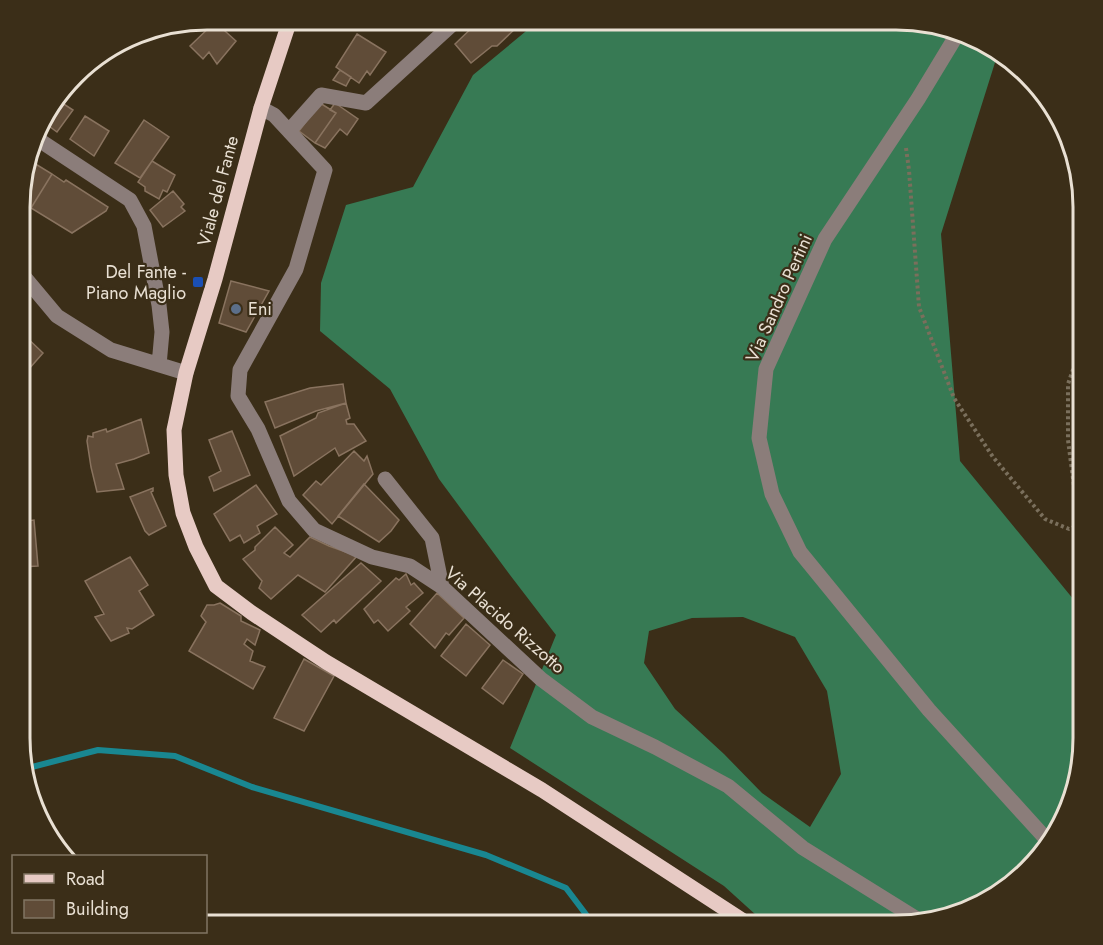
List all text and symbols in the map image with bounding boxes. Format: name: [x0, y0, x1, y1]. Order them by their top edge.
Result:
street label: Viale del Fante: [191, 133, 245, 249]
street label: Via Sandro Pertini: [739, 230, 819, 366]
place label: Del Fante - Piano Maglio: [86, 259, 186, 306]
marker: Del Fante - Piano Maglio: [191, 275, 205, 289]
place label: Eni: [248, 296, 272, 322]
marker: Eni: [229, 302, 243, 316]
street label: Via Placido Rizzotto: [439, 560, 571, 680]
legend: [12, 855, 207, 933]
text: Road: [66, 866, 105, 892]
text: Building: [66, 896, 129, 922]

